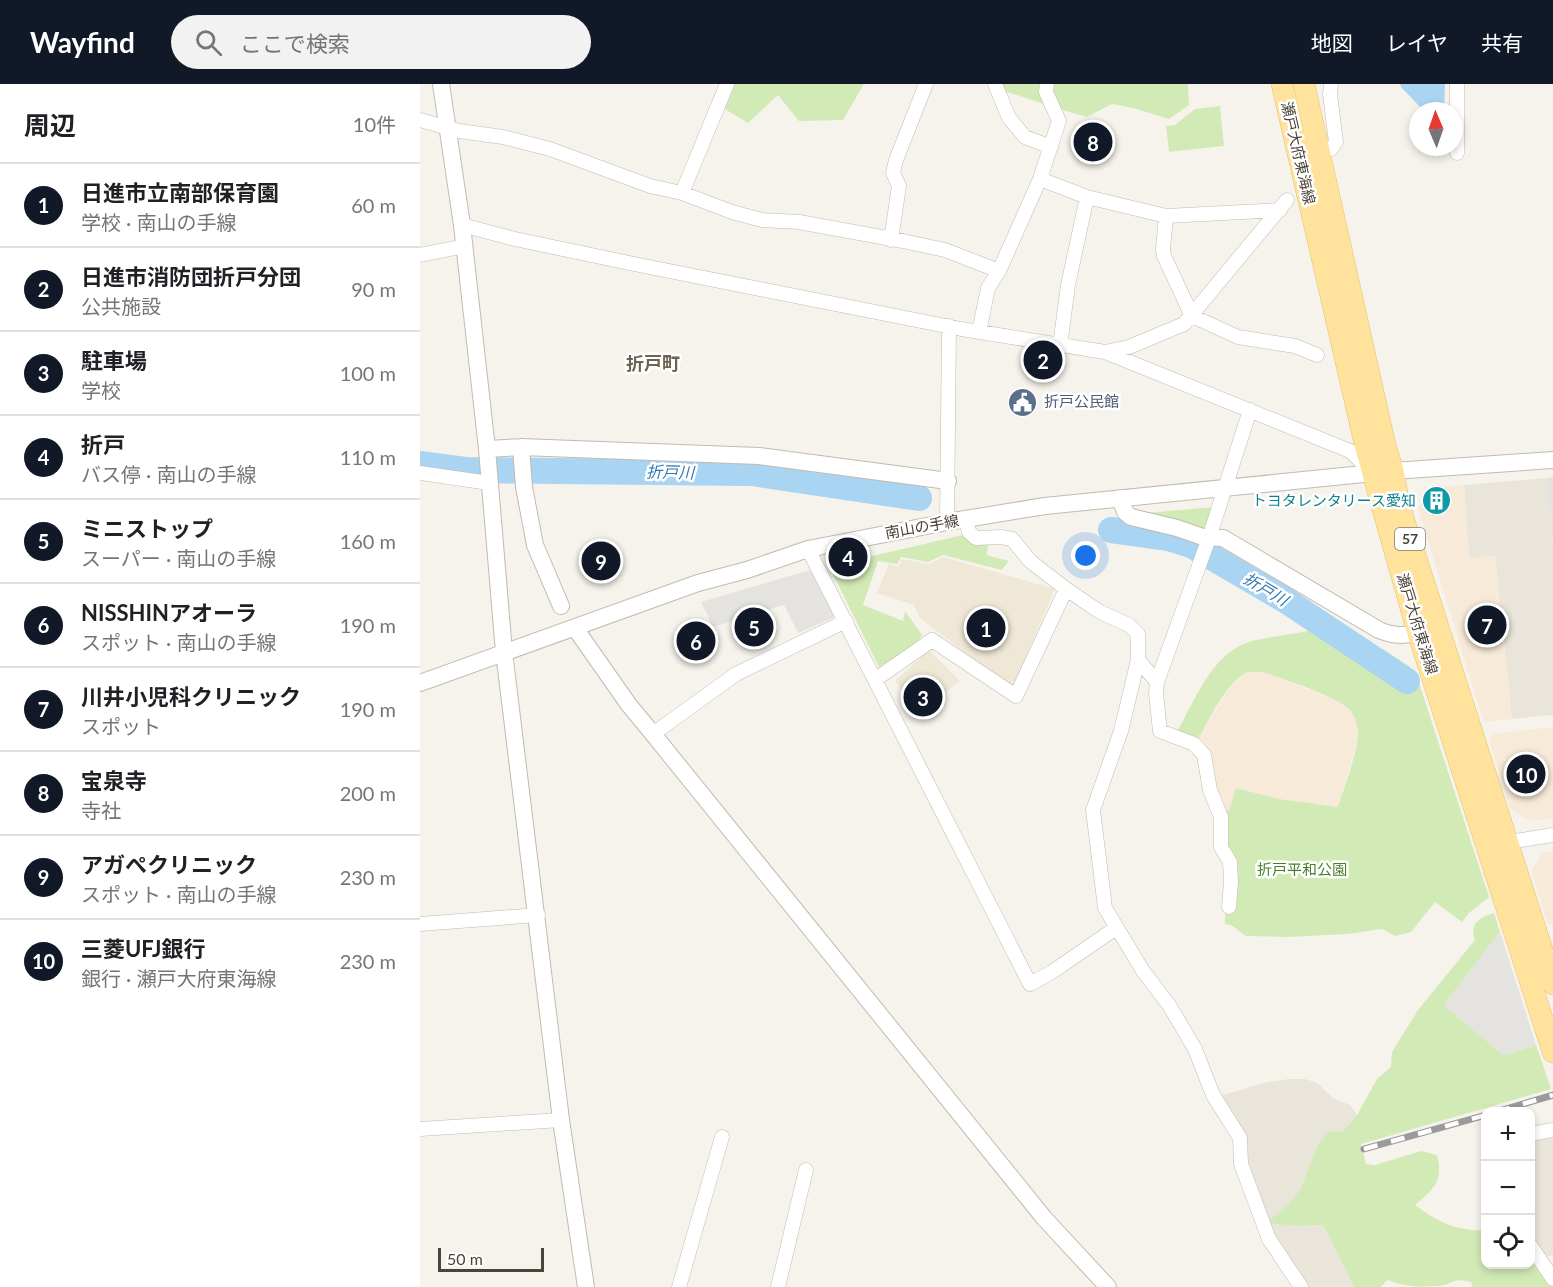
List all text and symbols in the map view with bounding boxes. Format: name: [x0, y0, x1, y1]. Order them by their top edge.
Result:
search box: [171, 15, 591, 69]
text: Wayfind: [30, 25, 135, 59]
icon: search: [192, 26, 225, 59]
text: ここで検索: [240, 30, 350, 57]
text: 地図: [1311, 30, 1353, 55]
text: レイヤ: [1386, 30, 1448, 55]
text: 共有: [1481, 30, 1523, 55]
street label: 瀬戸大府東海線: [1278, 100, 1320, 206]
north arrow: [1409, 102, 1463, 156]
text: 周辺: [24, 109, 76, 141]
text: 10件: [353, 112, 396, 136]
pin: 8: [1074, 120, 1112, 164]
text: 日進市立南部保育園: [81, 179, 279, 206]
text: 1: [38, 193, 49, 217]
text: 60 m: [351, 193, 396, 217]
text: 学校 · 南山の手線: [81, 210, 236, 234]
text: 日進市消防団折戸分団: [81, 263, 301, 290]
text: 2: [38, 277, 49, 301]
text: 90 m: [351, 277, 396, 301]
text: 公共施設: [81, 294, 161, 318]
pin: 2: [1024, 338, 1062, 382]
text: 駐車場: [81, 347, 147, 374]
district label: 折戸町: [626, 352, 680, 374]
text: 3: [38, 361, 49, 385]
text: 100 m: [340, 361, 396, 385]
text: 学校: [81, 378, 121, 402]
public building icon: 折戸公民館: [1007, 386, 1039, 418]
place label: 折戸公民館: [1044, 392, 1119, 410]
text: 折戸: [81, 431, 125, 458]
text: 4: [38, 445, 49, 469]
text: 110 m: [340, 445, 396, 469]
text: バス停 · 南山の手線: [81, 462, 256, 486]
water label: 折戸川: [646, 462, 696, 481]
building icon: トヨタレンタリース愛知: [1421, 485, 1453, 517]
place label: トヨタレンタリース愛知: [1252, 491, 1416, 509]
street label: 南山の手線: [883, 511, 960, 541]
text: ミニストップ: [81, 515, 213, 542]
road number: 57: [1395, 528, 1425, 550]
text: 5: [38, 529, 49, 553]
text: 160 m: [340, 529, 396, 553]
pin: 4: [828, 534, 868, 580]
pin: 9: [582, 538, 621, 584]
your location: [1071, 541, 1100, 570]
text: スーパー · 南山の手線: [81, 546, 276, 570]
water label: 折戸川: [1241, 568, 1293, 610]
street label: 瀬戸大府東海線: [1394, 571, 1442, 677]
text: NISSHINアオーラ: [81, 599, 257, 626]
pin: 7: [1468, 602, 1506, 648]
pin: 5: [734, 604, 774, 650]
pin: 1: [966, 606, 1006, 650]
text: 6: [38, 613, 49, 637]
text: 190 m: [340, 613, 396, 637]
pin: 6: [676, 618, 716, 664]
text: スポット · 南山の手線: [81, 630, 276, 654]
pin: 3: [904, 674, 942, 720]
text: 川井小児科クリニック: [81, 683, 301, 710]
text: 7: [38, 697, 49, 721]
text: 190 m: [340, 697, 396, 721]
text: スポット: [81, 714, 161, 738]
pin: 10: [1506, 752, 1546, 796]
text: 宝泉寺: [81, 767, 147, 794]
text: 8: [38, 781, 49, 805]
text: 200 m: [340, 781, 396, 805]
text: 寺社: [81, 798, 121, 822]
text: アガぺクリニック: [81, 851, 257, 878]
park label: 折戸平和公園: [1257, 860, 1347, 878]
text: 9: [38, 865, 49, 889]
text: 230 m: [340, 865, 396, 889]
text: スポット · 南山の手線: [81, 882, 276, 906]
text: 三菱UFJ銀行: [81, 935, 205, 962]
text: 10: [32, 949, 55, 973]
text: 230 m: [340, 949, 396, 973]
text: 銀行 · 瀬戸大府東海線: [81, 966, 276, 990]
map controls: [1481, 1107, 1535, 1269]
button: +: [1481, 1107, 1535, 1161]
button: −: [1481, 1161, 1535, 1215]
button: locate: [1481, 1215, 1535, 1269]
scale bar: [438, 1245, 544, 1272]
text: 50 m: [447, 1249, 483, 1268]

